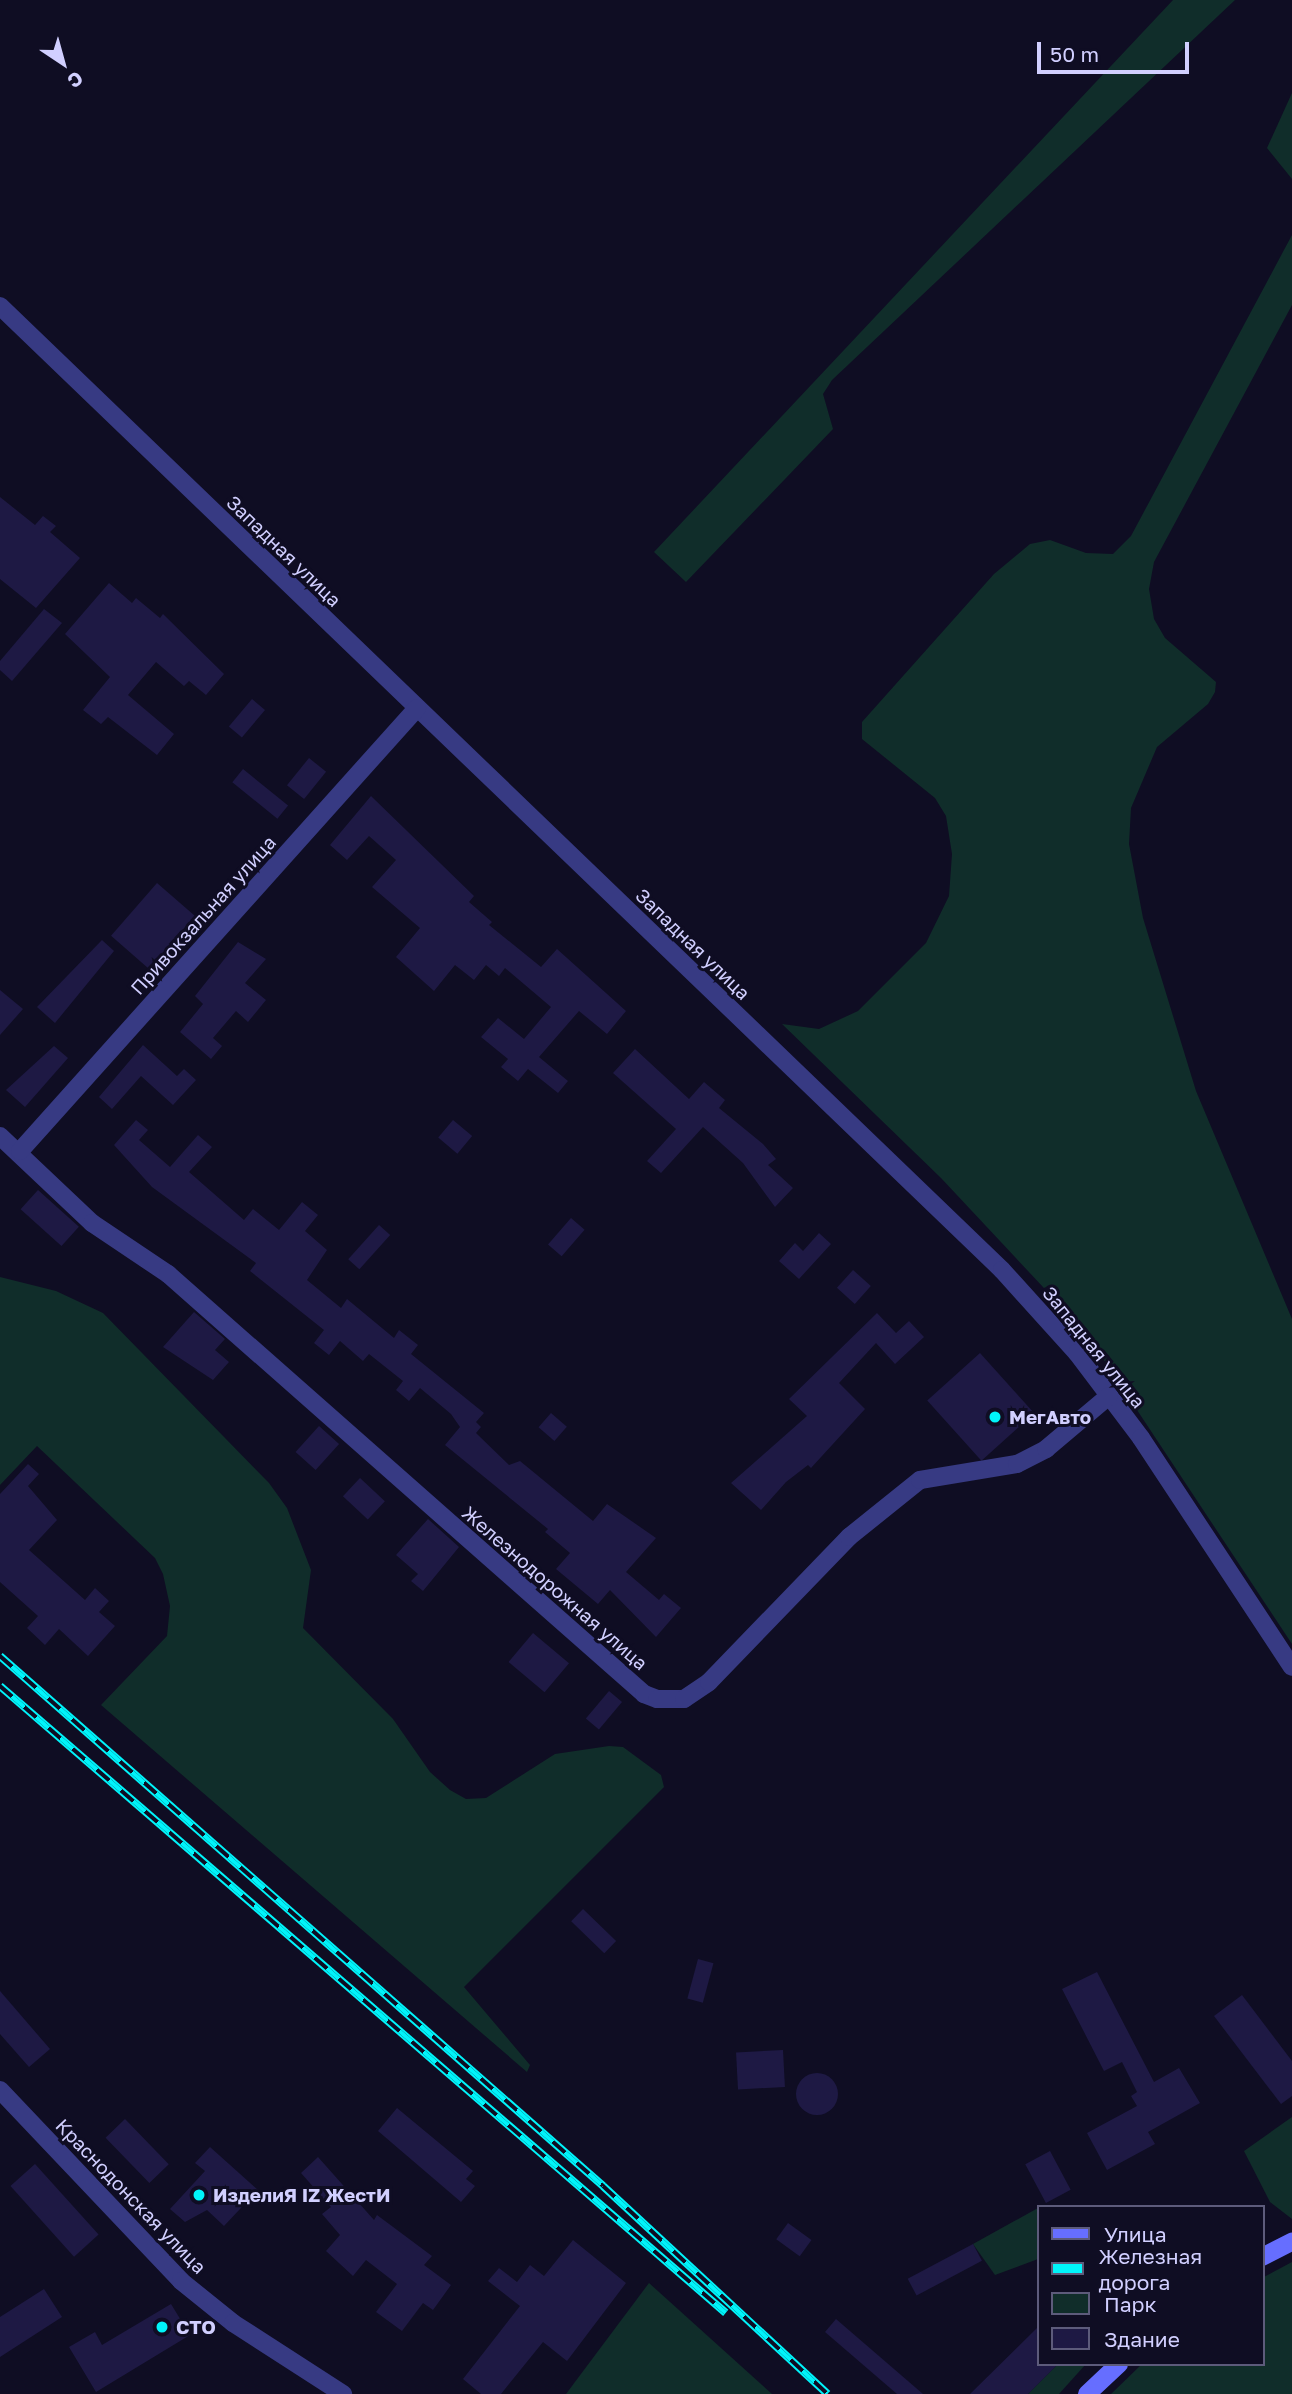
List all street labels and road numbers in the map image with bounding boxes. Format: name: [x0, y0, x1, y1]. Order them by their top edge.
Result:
street label: Западная улица: [222, 491, 346, 611]
street label: Привокзальная улица: [126, 831, 280, 999]
street label: Западная улица: [631, 884, 755, 1004]
street label: Западная улица: [1038, 1282, 1150, 1412]
street label: Железнодорожная улица: [458, 1501, 652, 1675]
street label: Краснодонская улица: [51, 2114, 211, 2278]

